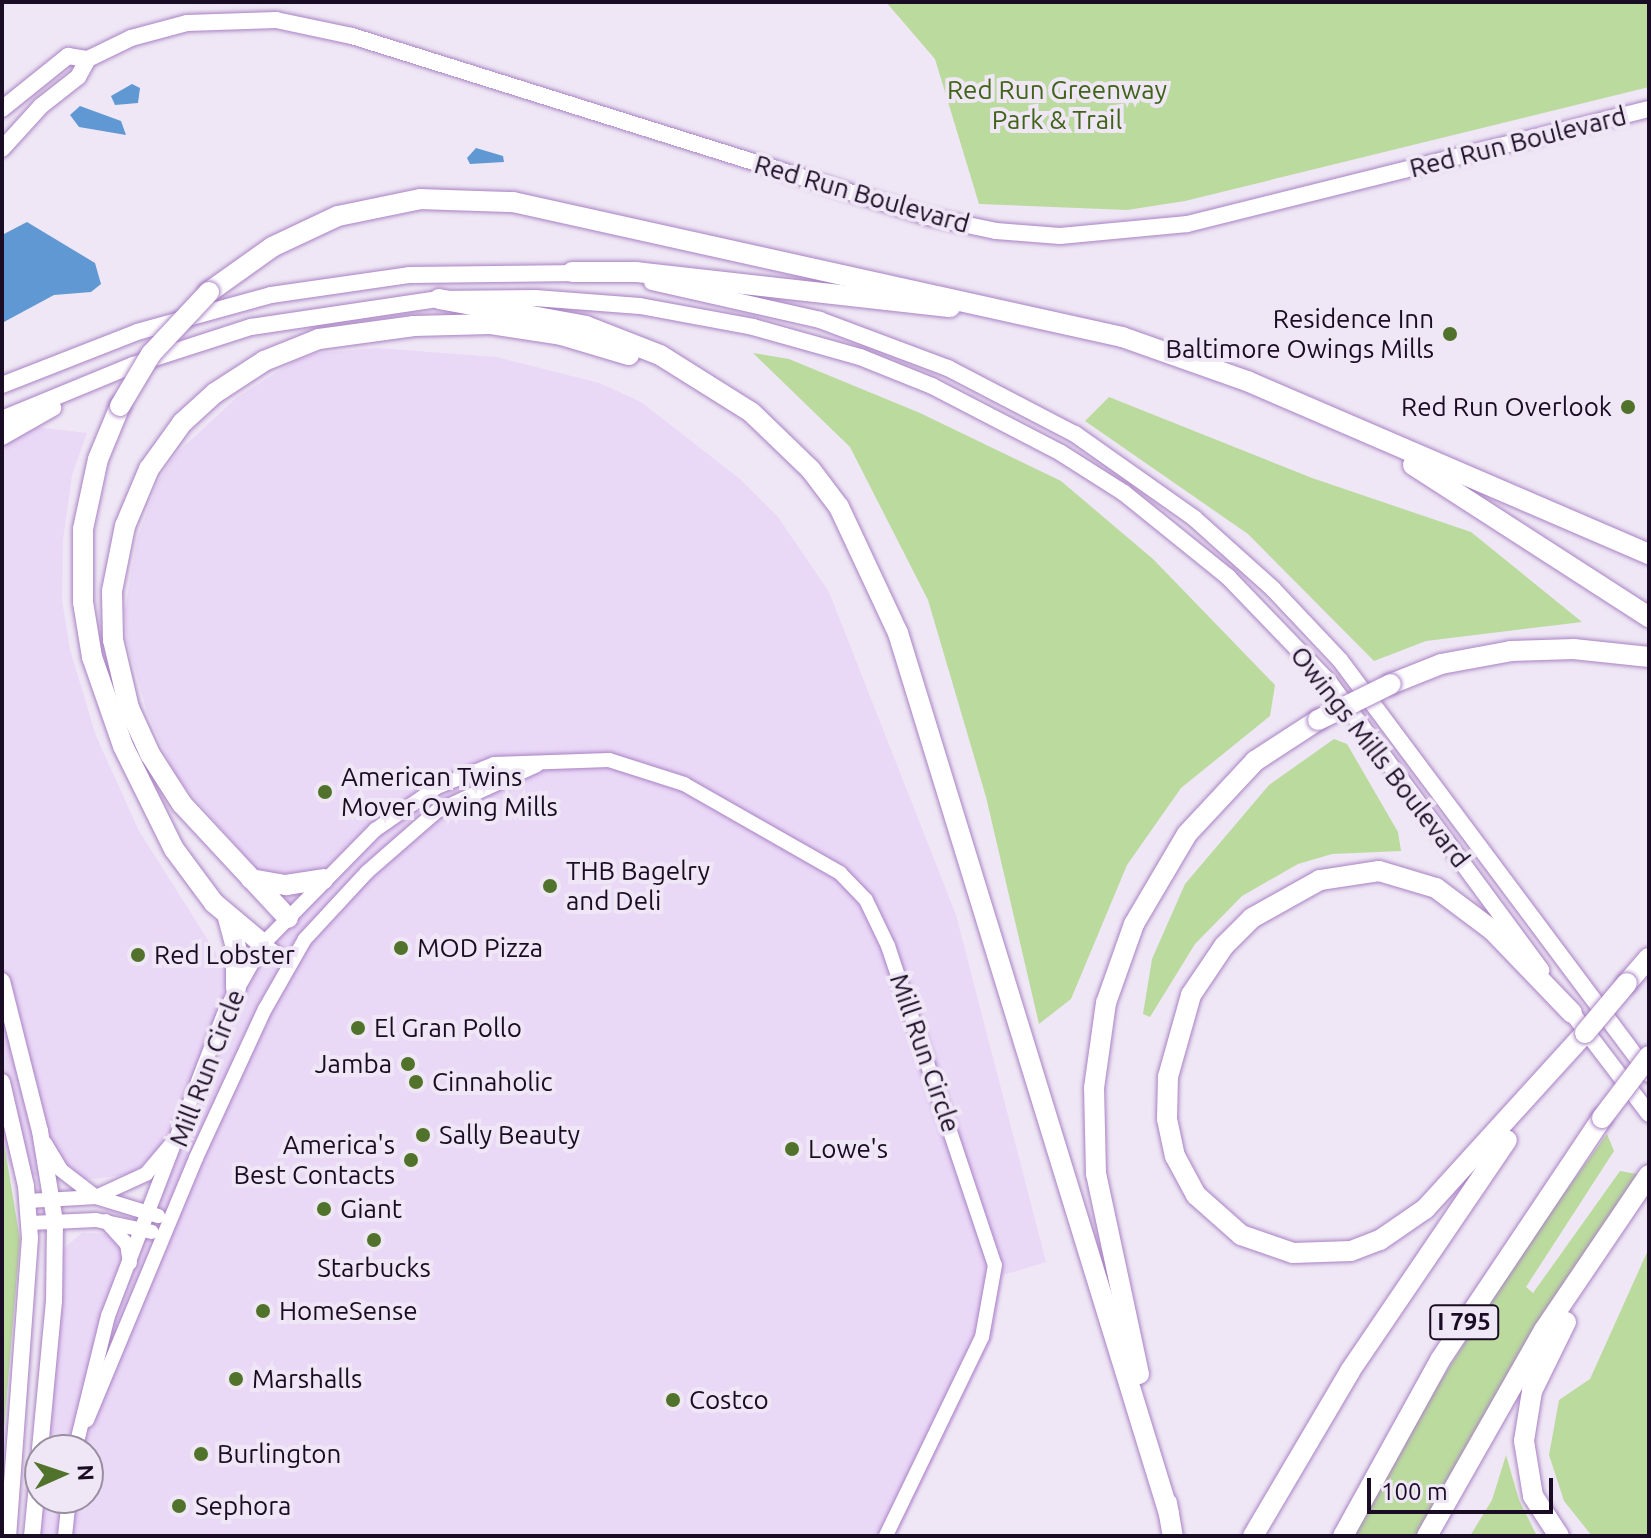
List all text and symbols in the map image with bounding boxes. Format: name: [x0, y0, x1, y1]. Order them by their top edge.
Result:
park label: Red Run Greenway Park & Trail: [947, 74, 1167, 136]
street label: Red Run Boulevard: [1406, 100, 1630, 184]
street label: Red Run Boulevard: [751, 148, 973, 240]
place label: Residence Inn Baltimore Owings Mills: [1165, 303, 1434, 364]
marker: Residence Inn Baltimore Owings Mills: [1441, 325, 1459, 343]
place label: Red Run Overlook: [1401, 391, 1612, 423]
marker: Red Run Overlook: [1619, 398, 1637, 416]
street label: Owings Mills Boulevard: [1284, 640, 1476, 874]
place label: American Twins Mover Owing Mills: [341, 761, 558, 822]
marker: American Twins Mover Owing Mills: [316, 783, 334, 801]
place label: THB Bagelry and Deli: [566, 855, 710, 916]
marker: THB Bagelry and Deli: [541, 877, 559, 895]
place label: MOD Pizza: [417, 932, 543, 964]
place label: Red Lobster: [154, 939, 295, 971]
marker: MOD Pizza: [392, 939, 410, 957]
marker: Red Lobster: [129, 946, 147, 964]
street label: Mill Run Circle: [883, 970, 967, 1136]
street label: Mill Run Circle: [163, 985, 251, 1151]
place label: El Gran Pollo: [374, 1012, 522, 1044]
marker: El Gran Pollo: [349, 1019, 367, 1037]
place label: Jamba: [315, 1048, 392, 1080]
marker: Jamba: [399, 1055, 417, 1073]
place label: Cinnaholic: [432, 1066, 553, 1098]
marker: Cinnaholic: [407, 1073, 425, 1091]
place label: Sally Beauty: [439, 1119, 580, 1151]
marker: Sally Beauty: [414, 1126, 432, 1144]
place label: America's Best Contacts: [234, 1129, 395, 1190]
place label: Lowe's: [808, 1133, 888, 1165]
marker: Lowe's: [783, 1140, 801, 1158]
marker: America's Best Contacts: [402, 1151, 420, 1169]
place label: Giant: [340, 1193, 402, 1225]
marker: Giant: [315, 1200, 333, 1218]
marker: Starbucks: [365, 1231, 383, 1249]
place label: Starbucks: [317, 1252, 431, 1284]
place label: HomeSense: [279, 1295, 418, 1327]
marker: HomeSense: [254, 1302, 272, 1320]
road number: I 795: [1428, 1302, 1500, 1342]
place label: Marshalls: [252, 1363, 362, 1395]
marker: Marshalls: [227, 1370, 245, 1388]
place label: Costco: [689, 1384, 769, 1416]
marker: Costco: [664, 1391, 682, 1409]
north arrow: [24, 1434, 104, 1514]
place label: Burlington: [217, 1438, 341, 1470]
marker: Burlington: [192, 1445, 210, 1463]
scale bar: [1371, 1462, 1557, 1512]
text: N: [74, 1464, 99, 1482]
text: 100 m: [1381, 1478, 1448, 1505]
place label: Sephora: [195, 1490, 291, 1522]
marker: Sephora: [170, 1497, 188, 1515]

